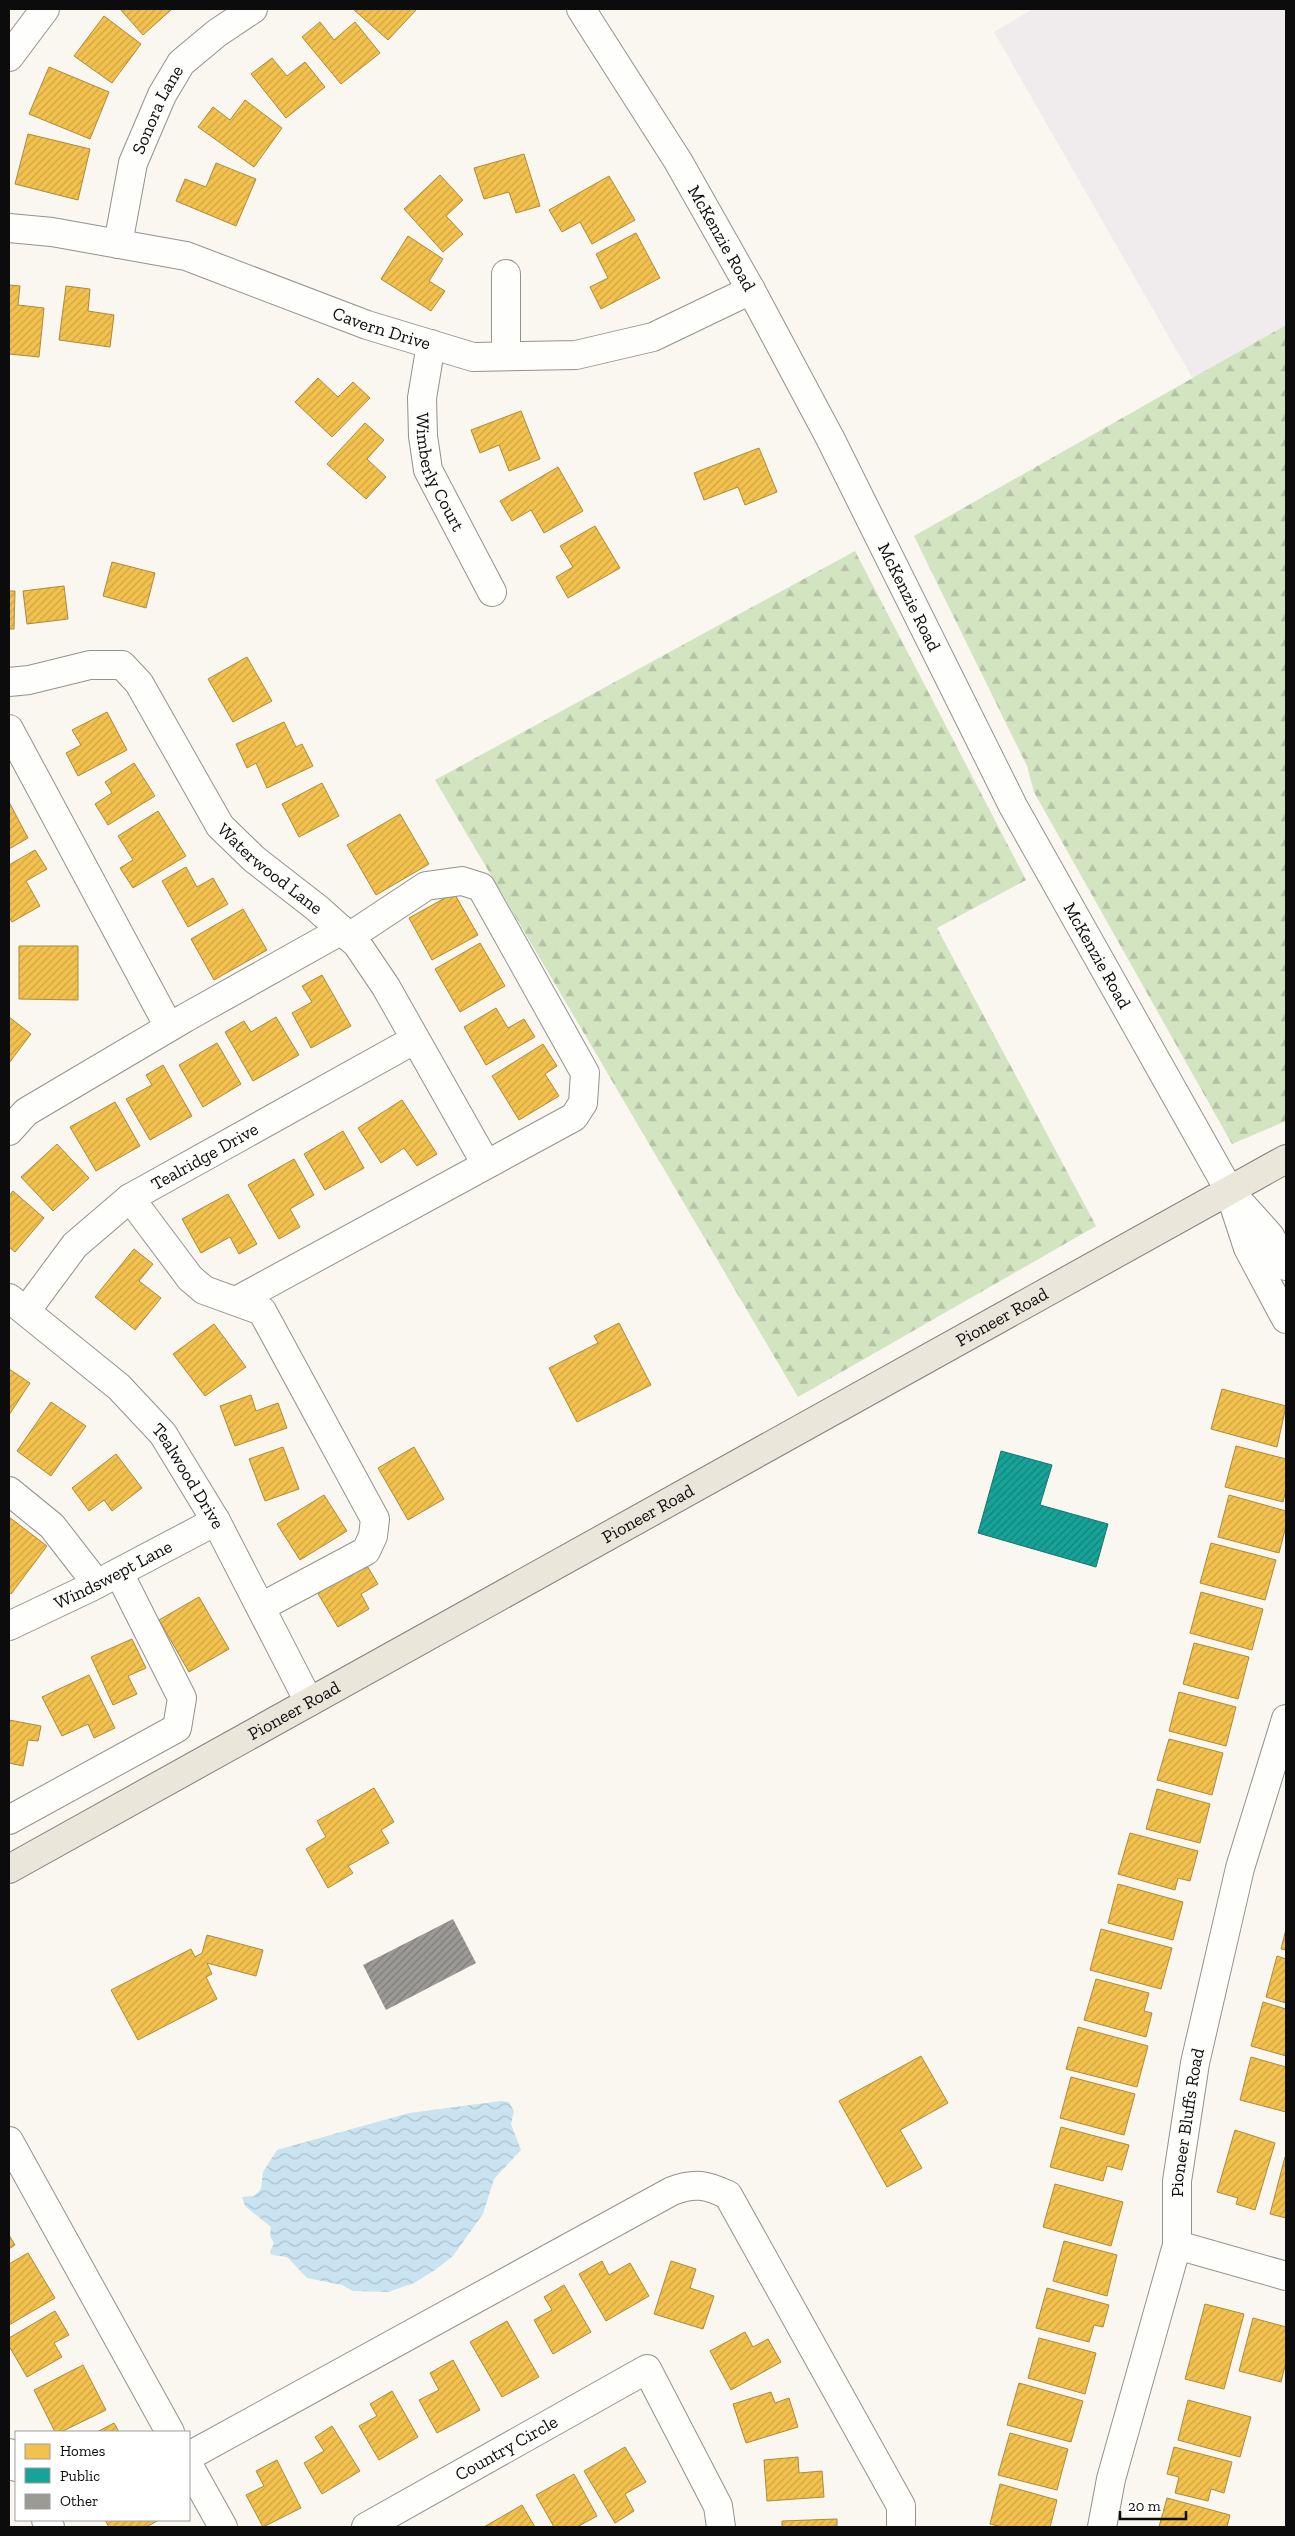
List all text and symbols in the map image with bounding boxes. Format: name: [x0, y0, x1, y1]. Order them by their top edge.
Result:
street label: Sonora Lane: [127, 61, 188, 158]
street label: McKenzie Road: [683, 181, 760, 295]
street label: Cavern Drive: [330, 302, 433, 355]
street label: Wimberly Court: [411, 412, 469, 535]
street label: McKenzie Road: [873, 539, 945, 655]
street label: Waterwood Lane: [213, 819, 327, 919]
street label: McKenzie Road: [1059, 899, 1136, 1013]
street label: Tealridge Drive: [147, 1118, 262, 1195]
street label: Pioneer Road: [952, 1283, 1052, 1351]
street label: Tealwood Drive: [147, 1418, 229, 1533]
street label: Pioneer Road: [598, 1479, 698, 1548]
street label: Windswept Lane: [50, 1535, 176, 1614]
street label: Pioneer Road: [244, 1676, 344, 1745]
street label: Pioneer Bluffs Road: [1166, 2046, 1209, 2197]
street label: Country Circle: [451, 2410, 562, 2486]
legend: [15, 2431, 190, 2521]
text: Homes: [60, 2442, 105, 2460]
text: Public: [60, 2467, 100, 2485]
scale bar: [1120, 2488, 1186, 2520]
text: Other: [60, 2492, 98, 2510]
text: 20 m: [1128, 2497, 1161, 2515]

